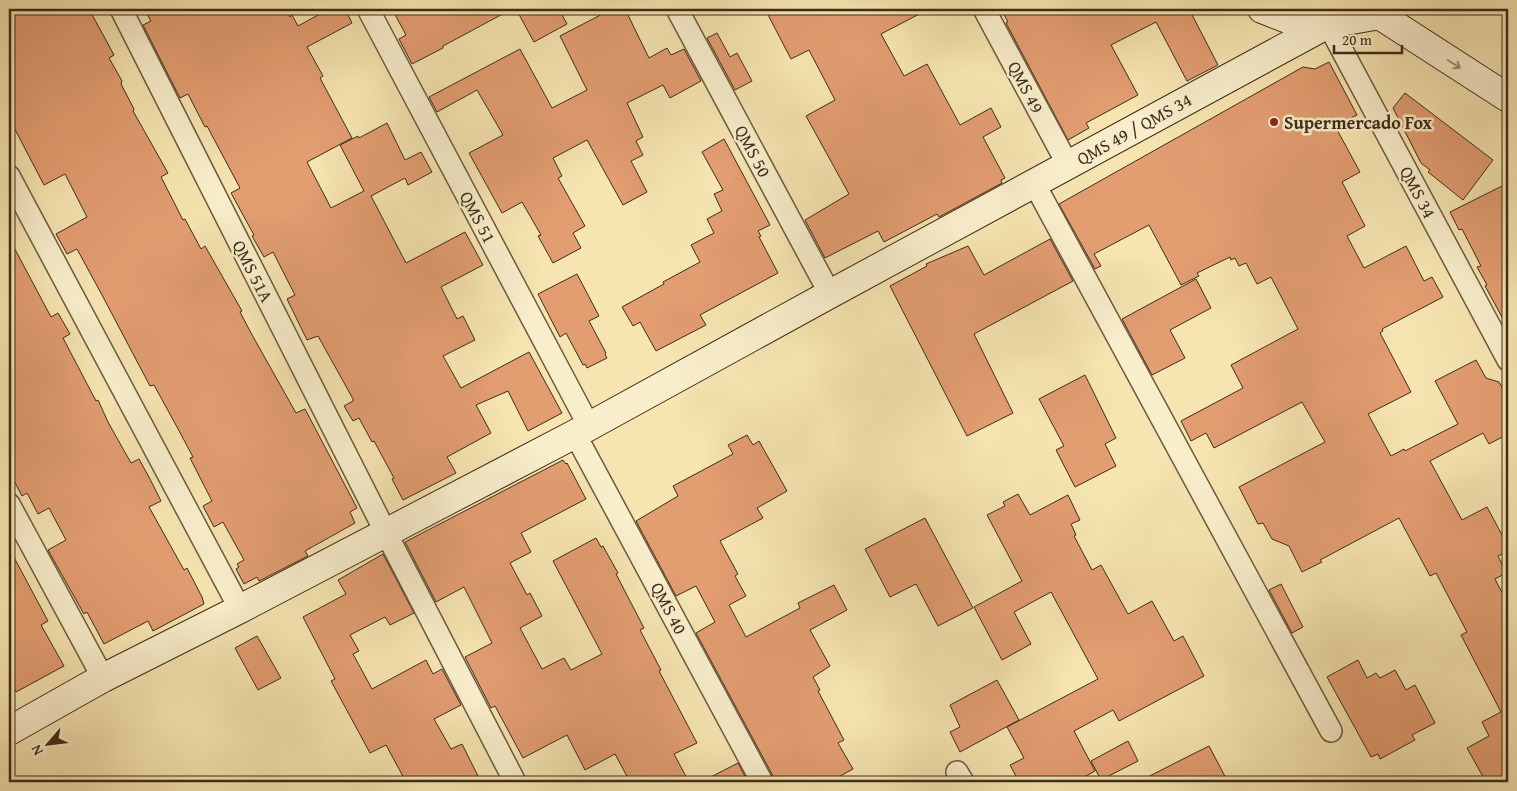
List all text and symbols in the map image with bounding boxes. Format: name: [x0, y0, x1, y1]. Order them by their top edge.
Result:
scale bar: [1334, 22, 1402, 54]
text: 20 m: [1342, 29, 1373, 50]
street label: QMS 49: [1001, 56, 1051, 118]
one-way arrow: [1447, 59, 1461, 69]
street label: QMS 49 / QMS 34: [1071, 86, 1197, 172]
place label: Supermercado Fox: [1284, 109, 1433, 136]
marker: Supermercado Fox: [1268, 116, 1280, 128]
street label: QMS 50: [728, 120, 778, 182]
street label: QMS 34: [1393, 161, 1443, 223]
street label: QMS 51: [453, 186, 503, 248]
street label: QMS 51A: [226, 235, 280, 307]
street label: QMS 40: [644, 577, 694, 639]
north arrow: [22, 718, 72, 768]
text: N: [25, 741, 48, 759]

